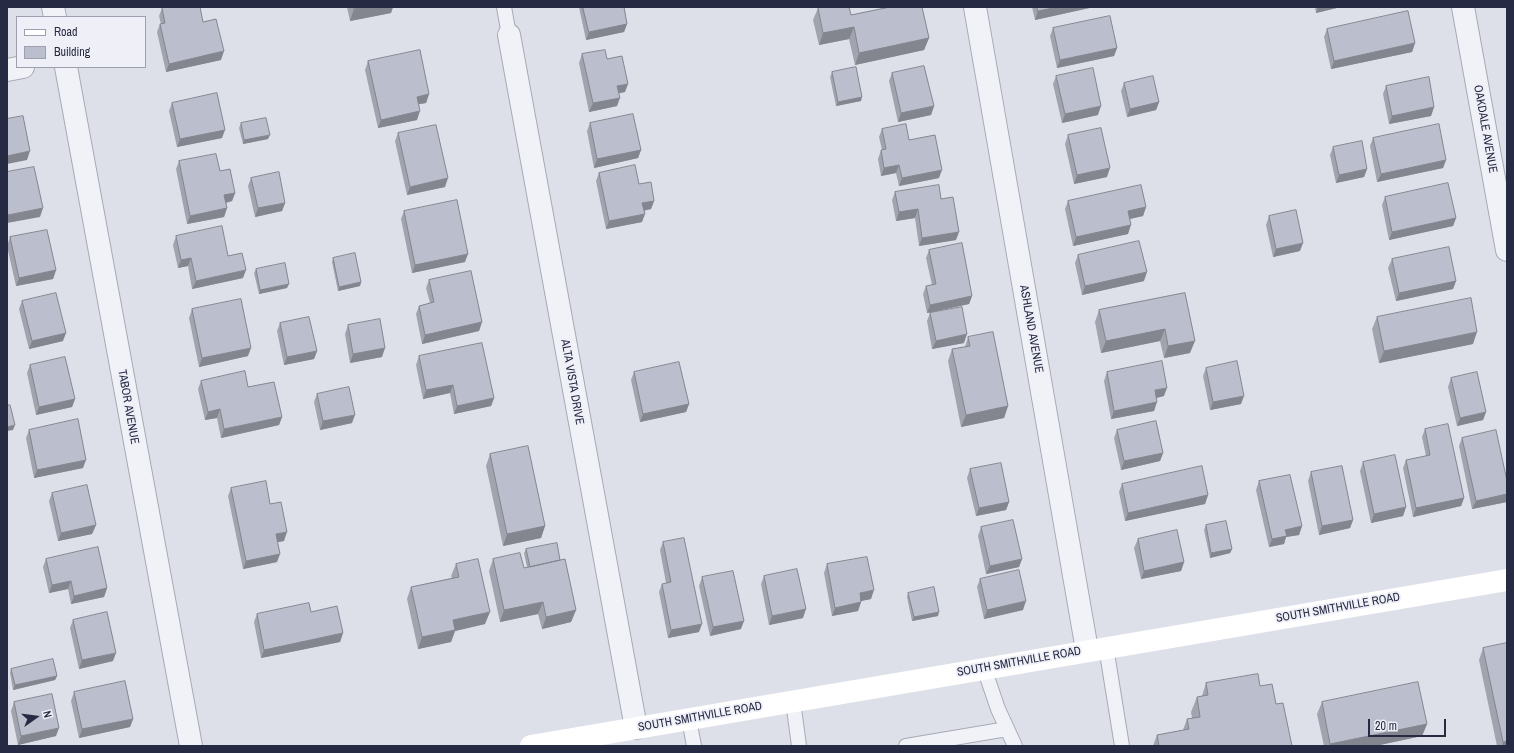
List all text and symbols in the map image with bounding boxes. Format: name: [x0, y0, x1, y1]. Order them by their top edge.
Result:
legend: [16, 16, 146, 68]
text: Road: [54, 24, 78, 40]
text: Building: [54, 44, 90, 60]
street label: OAKDALE AVENUE: [1470, 84, 1500, 174]
street label: ASHLAND AVENUE: [1016, 284, 1046, 374]
street label: ALTA VISTA DRIVE: [557, 338, 587, 426]
street label: TABOR AVENUE: [114, 368, 142, 446]
street label: SOUTH SMITHVILLE ROAD: [1275, 590, 1401, 626]
street label: SOUTH SMITHVILLE ROAD: [956, 644, 1082, 680]
north arrow: [16, 697, 56, 737]
street label: SOUTH SMITHVILLE ROAD: [637, 699, 763, 735]
text: N: [40, 709, 55, 719]
scale bar: [1370, 711, 1448, 737]
text: 20 m: [1375, 718, 1397, 734]

